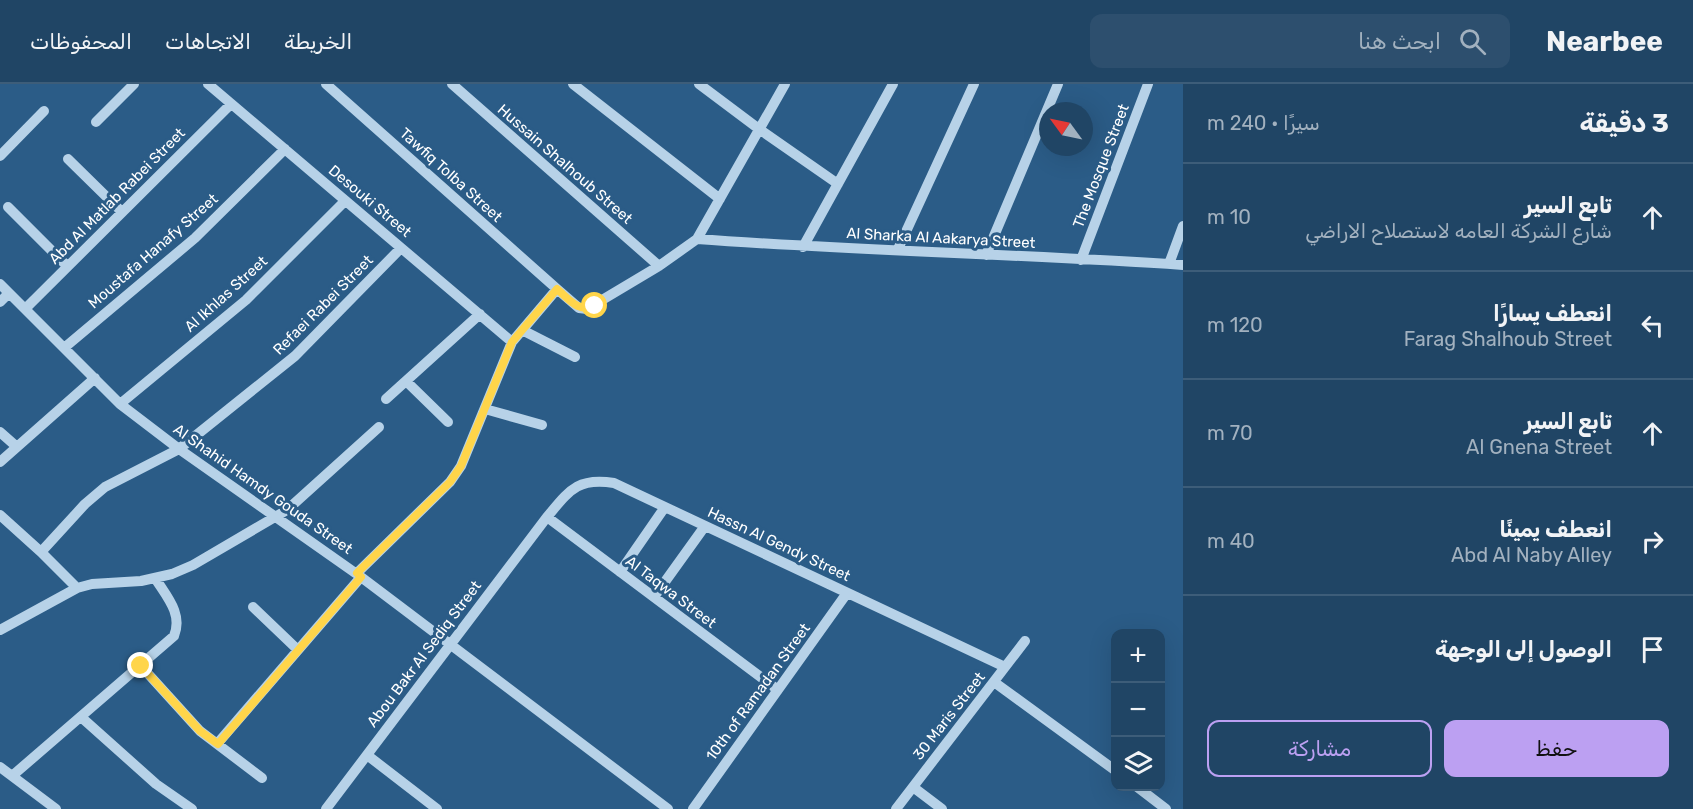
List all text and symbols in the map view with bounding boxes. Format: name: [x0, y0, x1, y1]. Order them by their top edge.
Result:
search box: [1090, 14, 1510, 68]
icon: search: [1456, 25, 1489, 58]
text: Nearbee: [1546, 25, 1663, 58]
text: ابحث هنا: [1358, 28, 1441, 55]
text: المحفوظات: [30, 29, 132, 54]
text: الاتجاهات: [165, 29, 251, 54]
text: الخريطة: [284, 29, 352, 54]
street label: Hussain Shalhoub Street: [494, 101, 636, 228]
street label: The Mosque Street: [1069, 101, 1133, 230]
north arrow: [1039, 102, 1093, 156]
text: 3 دقيقة: [1580, 108, 1669, 139]
text: سيرًا · 240 m: [1207, 111, 1320, 135]
street label: Abd Al Matlab Rabei Street: [45, 124, 189, 268]
street label: Tawfiq Tolba Street: [396, 124, 506, 226]
street label: Desouki Street: [325, 161, 415, 241]
street label: Moustafa Hanafy Street: [85, 190, 222, 312]
text: تابع السير: [1524, 192, 1612, 219]
icon: ahead: [1636, 201, 1669, 234]
text: 10 m: [1207, 205, 1251, 229]
text: شارع الشركة العامه لاستصلاح الاراضي: [1305, 219, 1612, 243]
street label: Al Sharka Al Aakarya Street: [846, 224, 1036, 252]
street label: Refaei Rabei Street: [269, 251, 377, 359]
street label: Al Ikhlas Street: [181, 252, 271, 336]
route start: [581, 292, 607, 318]
text: انعطف يسارًا: [1493, 300, 1612, 327]
icon: left: [1636, 309, 1669, 342]
text: 120 m: [1207, 313, 1263, 337]
text: Farag Shalhoub Street: [1404, 327, 1612, 351]
text: تابع السير: [1524, 408, 1612, 435]
icon: ahead: [1636, 417, 1669, 450]
street label: Al Shahid Hamdy Gouda Street: [170, 420, 356, 558]
text: 70 m: [1207, 421, 1253, 445]
text: Al Gnena Street: [1466, 435, 1612, 459]
street label: Hassn Al Gendy Street: [705, 503, 853, 585]
text: انعطف يمينًا: [1499, 516, 1612, 543]
icon: right: [1636, 525, 1669, 558]
text: 40 m: [1207, 529, 1255, 553]
text: Abd Al Naby Alley: [1451, 543, 1612, 567]
street label: Al Taqwa Street: [622, 552, 720, 632]
street label: Abou Bakr Al Sediq Street: [363, 577, 485, 731]
street label: 10th of Ramadan Street: [702, 620, 814, 764]
map controls: [1111, 629, 1165, 791]
button: +: [1111, 629, 1165, 683]
icon: arrive: [1636, 633, 1669, 666]
text: الوصول إلى الوجهة: [1435, 636, 1612, 663]
route end: [127, 652, 153, 678]
street label: 30 Maris Street: [909, 668, 989, 763]
button: −: [1111, 683, 1165, 737]
button: مشاركة: [1207, 720, 1432, 777]
button: حفظ: [1444, 720, 1669, 777]
button: layers: [1111, 737, 1165, 791]

